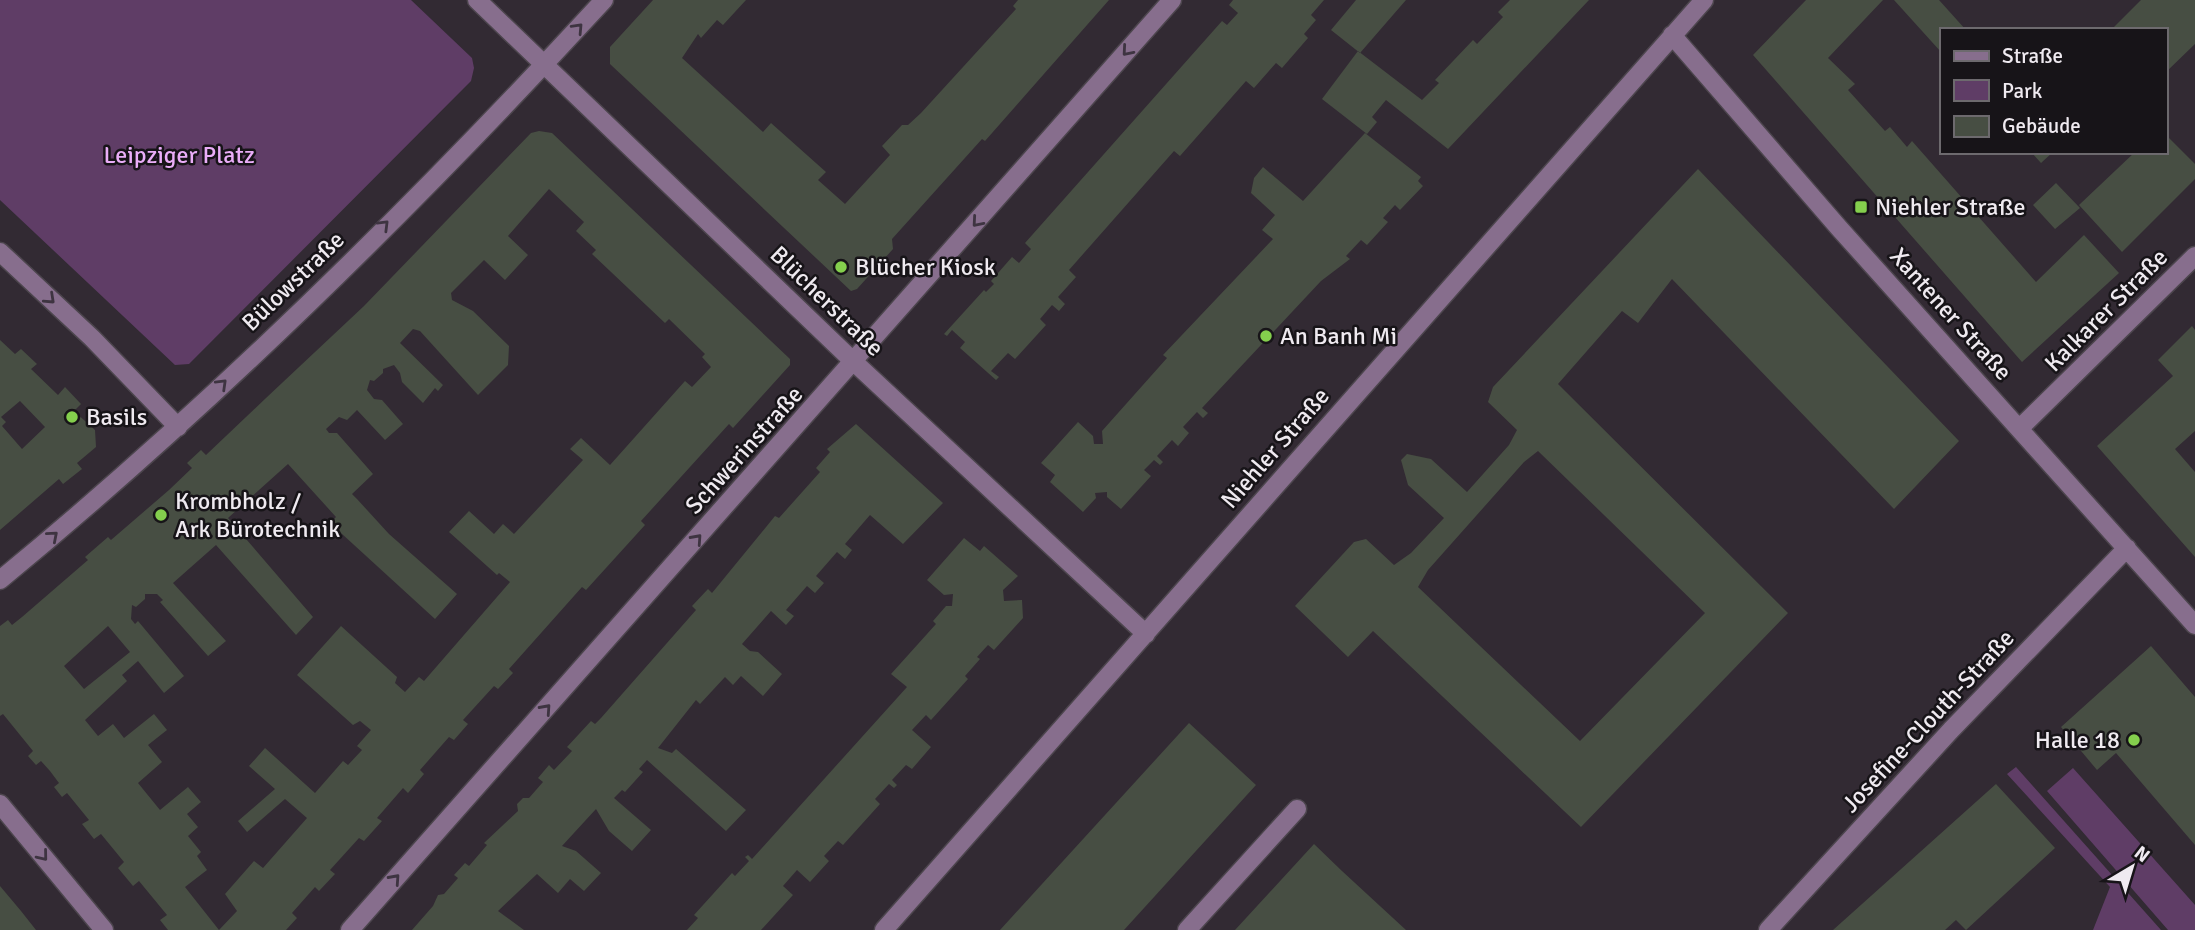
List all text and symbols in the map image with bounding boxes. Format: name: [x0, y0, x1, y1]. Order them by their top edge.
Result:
one-way arrow: [570, 23, 582, 36]
legend: [1940, 28, 2167, 154]
one-way arrow: [1123, 43, 1135, 56]
text: Straße: [2002, 43, 2063, 69]
text: Park: [2002, 78, 2043, 104]
text: Gebäude: [2002, 113, 2081, 139]
park label: Leipziger Platz: [103, 140, 255, 170]
place label: Niehler Straße: [1875, 192, 2025, 222]
marker: Niehler Straße: [1853, 199, 1869, 215]
one-way arrow: [973, 214, 985, 227]
one-way arrow: [376, 221, 389, 234]
street label: Bülowstraße: [236, 225, 350, 337]
street label: Blücherstraße: [764, 239, 890, 363]
street label: Xantener Straße: [1884, 241, 2018, 387]
street label: Kalkarer Straße: [2038, 242, 2174, 378]
place label: Blücher Kiosk: [855, 252, 996, 282]
marker: Blücher Kiosk: [833, 259, 849, 275]
one-way arrow: [42, 290, 55, 303]
place label: An Banh Mi: [1280, 321, 1397, 351]
marker: An Banh Mi: [1258, 328, 1274, 344]
one-way arrow: [213, 380, 226, 393]
street label: Schwerinstraße: [679, 380, 809, 520]
street label: Niehler Straße: [1214, 381, 1336, 515]
place label: Basils: [86, 402, 147, 432]
marker: Basils: [64, 409, 80, 425]
place label: Krombholz / Ark Bürotechnik: [175, 486, 340, 544]
marker: Krombholz / Ark Bürotechnik: [153, 507, 169, 523]
one-way arrow: [44, 532, 57, 544]
one-way arrow: [689, 534, 702, 547]
street label: Josefine-Clouth-Straße: [1835, 623, 2021, 819]
one-way arrow: [538, 704, 551, 717]
place label: Halle 18: [2035, 725, 2120, 755]
marker: Halle 18: [2126, 732, 2142, 748]
north arrow: [2097, 832, 2167, 902]
text: N: [2129, 841, 2154, 868]
one-way arrow: [35, 849, 48, 861]
one-way arrow: [387, 874, 399, 887]

